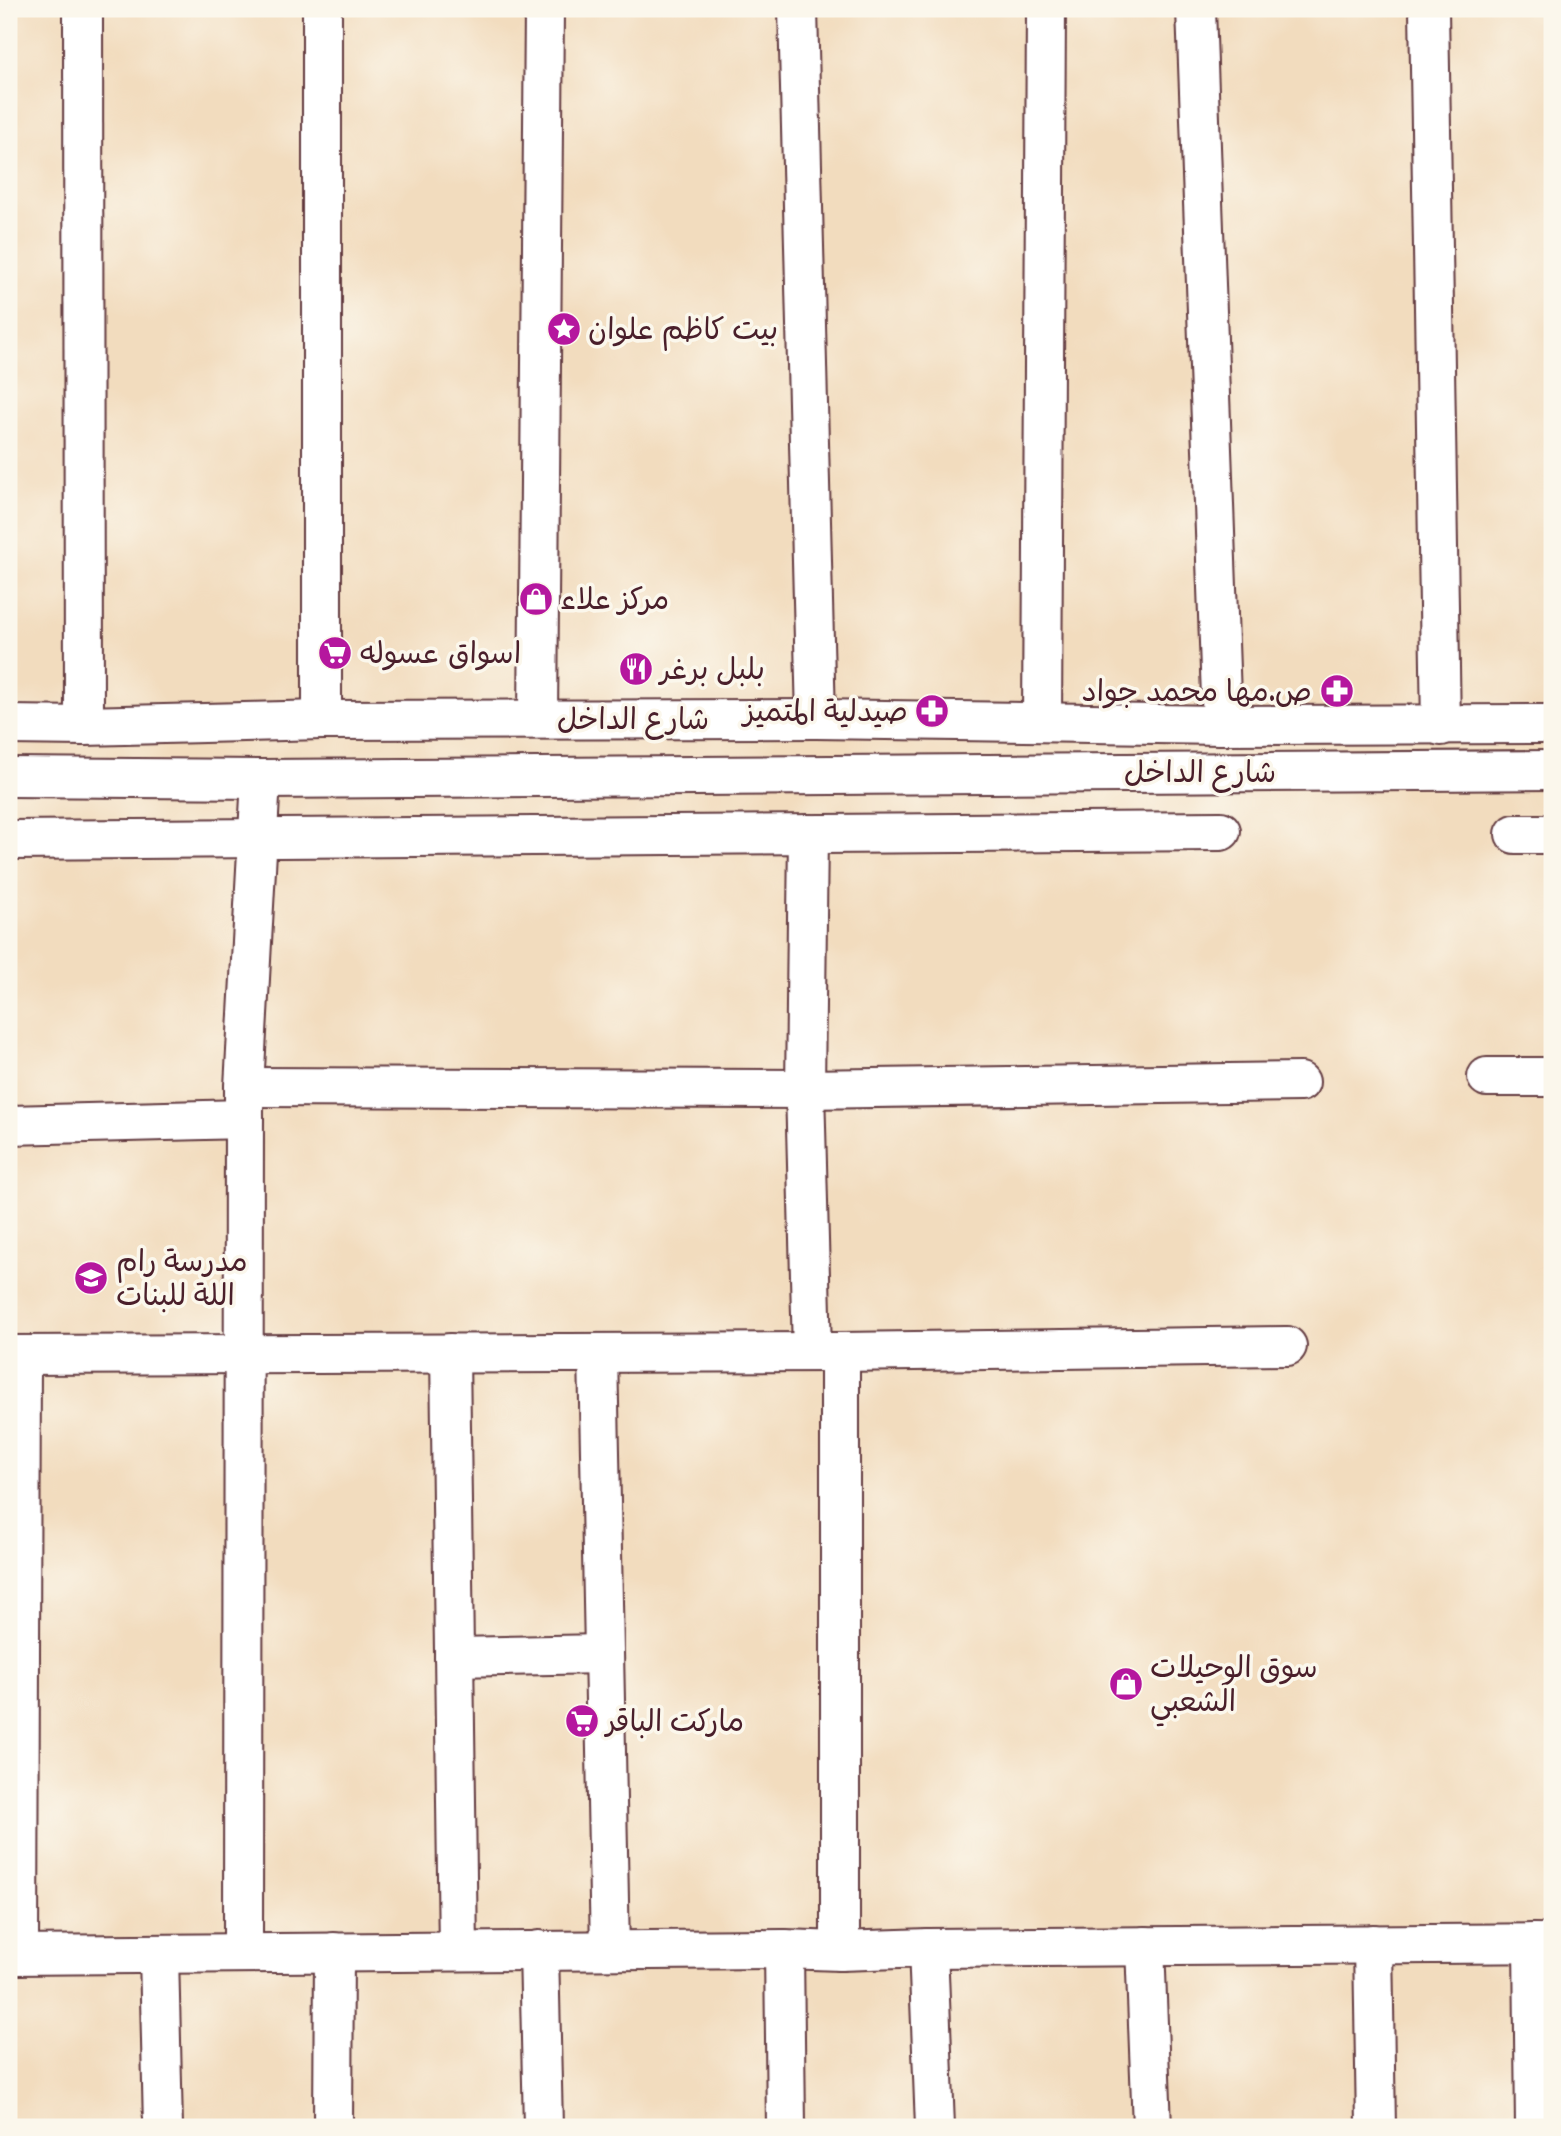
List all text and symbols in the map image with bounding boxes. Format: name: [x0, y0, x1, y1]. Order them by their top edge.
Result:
place icon: بيت كاظم علوان: [545, 310, 583, 348]
place label: بيت كاظم علوان: [588, 310, 778, 354]
shop icon: مركز علاء: [517, 580, 555, 618]
place label: مركز علاء: [560, 580, 669, 624]
supermarket icon: اسواق عسوله: [316, 634, 354, 672]
place label: اسواق عسوله: [360, 634, 521, 678]
restaurant icon: بلبل برغر: [617, 650, 655, 688]
place label: بلبل برغر: [657, 650, 765, 694]
place label: ص.مها محمد جواد: [1082, 672, 1312, 716]
pharmacy icon: ص.مها محمد جواد: [1318, 672, 1356, 710]
place label: صيدلية المتميز: [740, 692, 908, 736]
pharmacy icon: صيدلية المتميز: [913, 692, 951, 730]
street label: شارع الداخل: [557, 700, 709, 744]
street label: شارع الداخل: [1124, 753, 1276, 797]
place label: مدرسة رام اللة للبنات: [116, 1242, 248, 1320]
school or university icon: مدرسة رام اللة للبنات: [72, 1259, 110, 1297]
place label: سوق الوحيلات الشعبي: [1150, 1648, 1318, 1727]
shop icon: سوق الوحيلات الشعبي: [1107, 1665, 1145, 1703]
supermarket icon: ماركت الباقر: [563, 1702, 601, 1740]
place label: ماركت الباقر: [603, 1702, 744, 1746]

